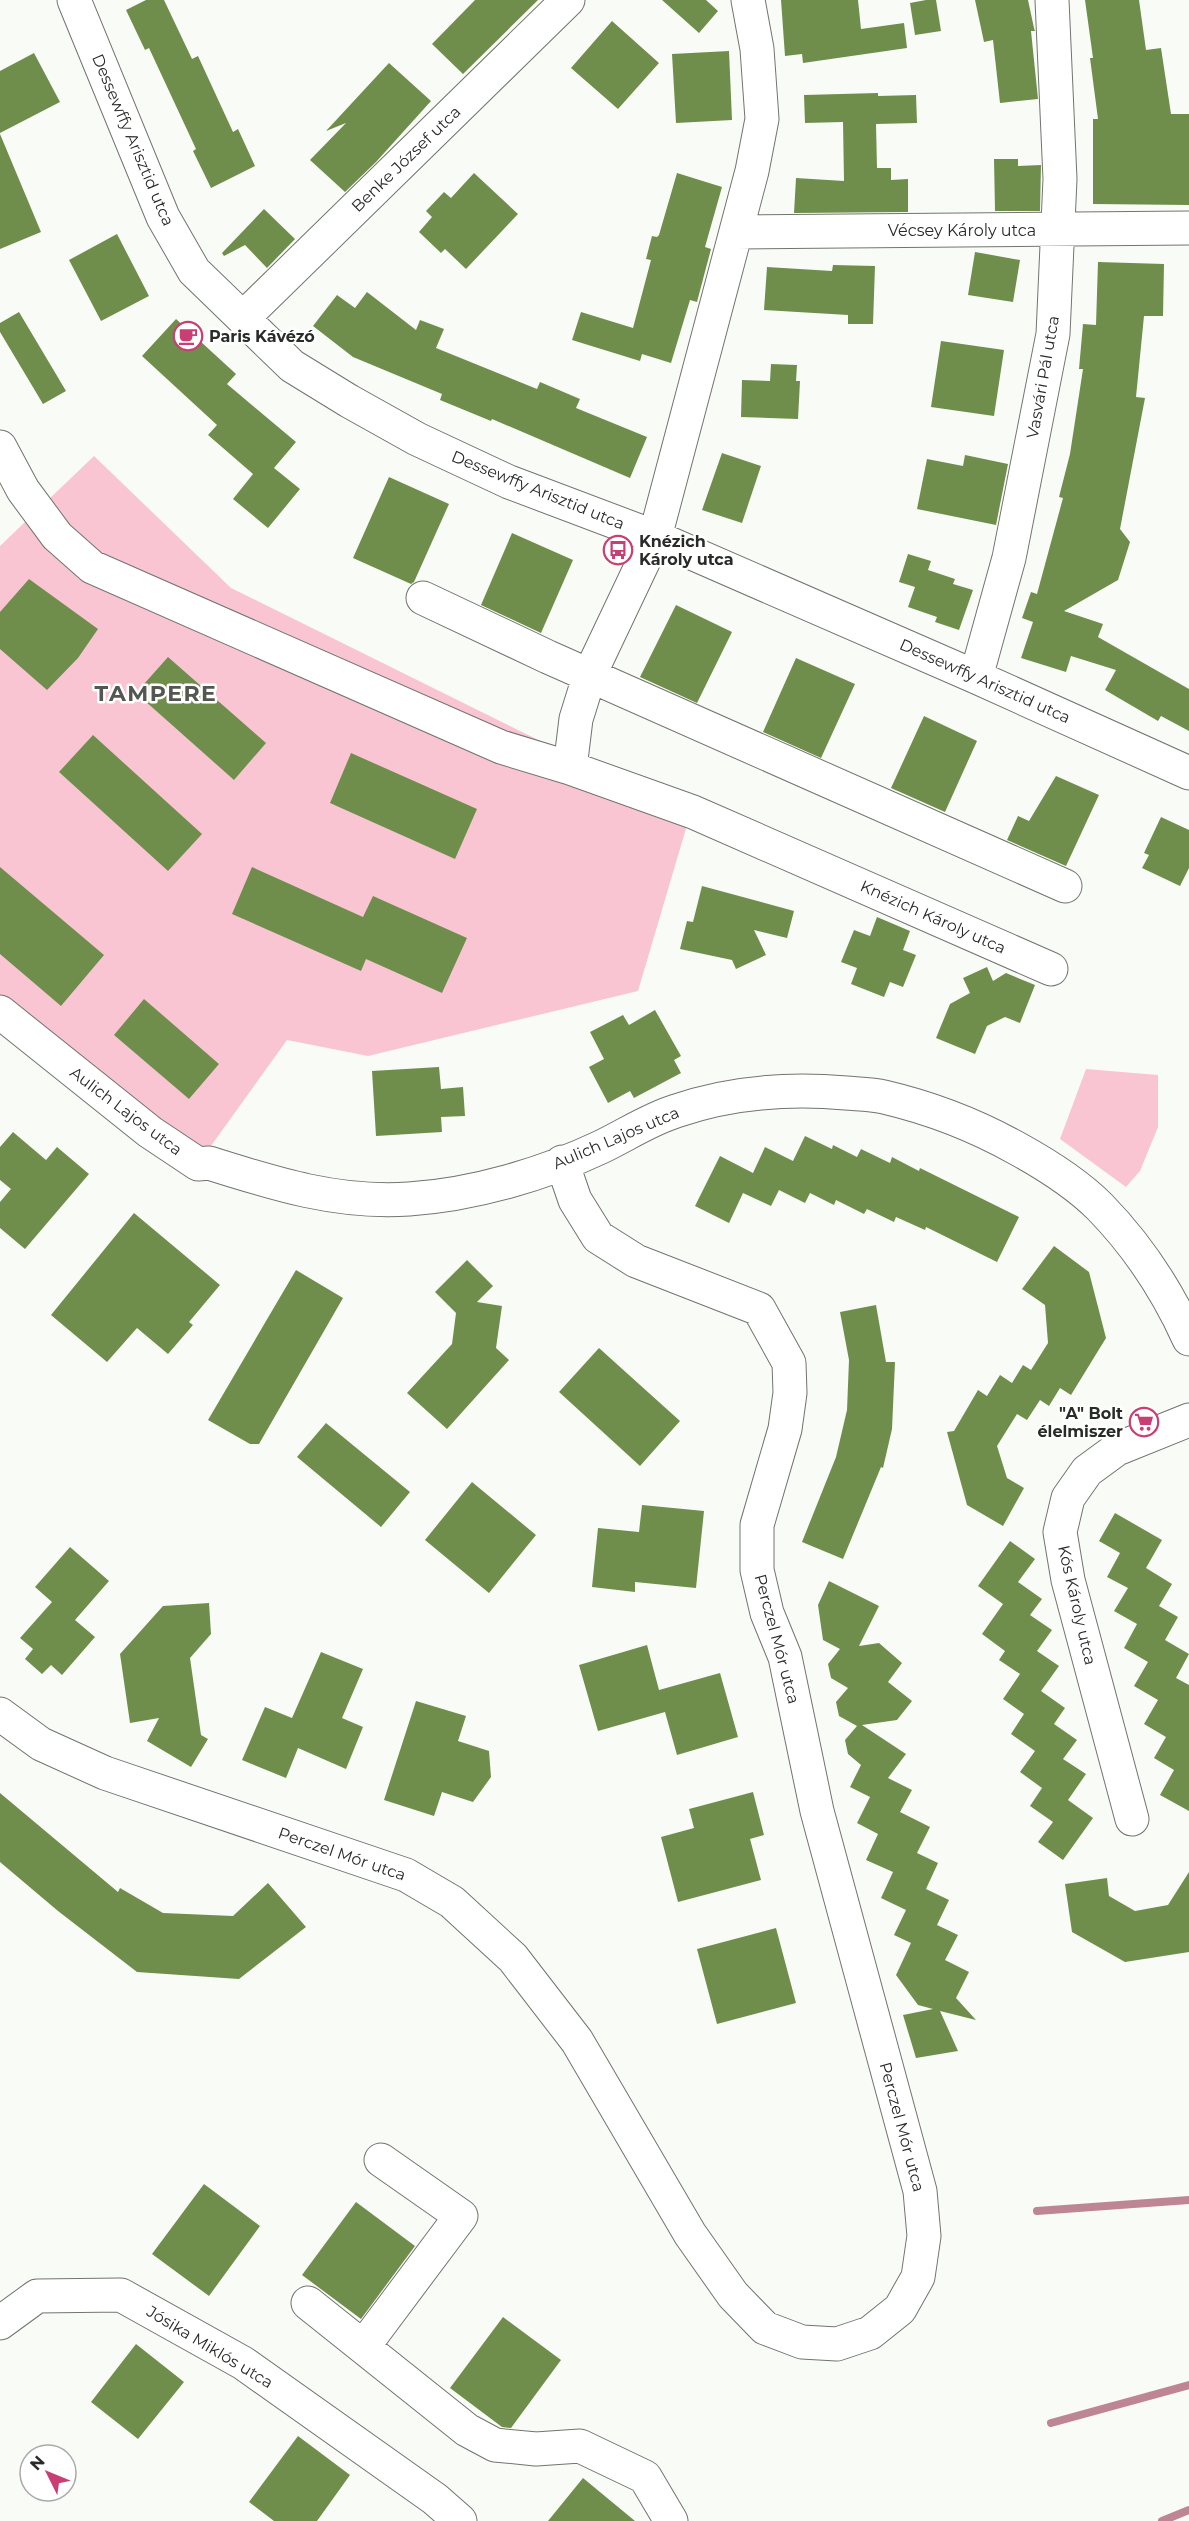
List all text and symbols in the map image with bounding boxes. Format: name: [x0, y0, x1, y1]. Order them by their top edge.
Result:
street label: Dessewffy Arisztid utca: [88, 51, 178, 229]
street label: Benke József utca: [348, 102, 464, 216]
street label: Vécsey Károly utca: [888, 221, 1036, 240]
street label: Vasvári Pál utca: [1023, 314, 1063, 440]
cafe icon: Paris Kávézó: [172, 320, 204, 352]
place label: Paris Kávézó: [209, 327, 315, 346]
street label: Dessewffy Arisztid utca: [449, 447, 627, 533]
place label: Knézich Károly utca: [639, 532, 734, 569]
bus stop icon: Knézich Károly utca: [602, 534, 634, 566]
street label: Dessewffy Arisztid utca: [897, 635, 1073, 727]
district label: TAMPERE: [95, 680, 217, 707]
street label: Knézich Károly utca: [857, 876, 1009, 958]
street label: Aulich Lajos utca: [66, 1063, 186, 1159]
street label: Aulich Lajos utca: [550, 1103, 682, 1173]
place label: "A" Bolt élelmiszer: [1038, 1404, 1123, 1441]
supermarket icon: "A" Bolt élelmiszer: [1128, 1406, 1160, 1438]
street label: Kós Károly utca: [1054, 1543, 1100, 1667]
street label: Perczel Mór utca: [751, 1572, 803, 1706]
street label: Perczel Mór utca: [276, 1823, 408, 1885]
street label: Perczel Mór utca: [876, 2060, 928, 2194]
street label: Jósika Miklós utca: [142, 2301, 277, 2392]
north arrow: [18, 2443, 78, 2503]
text: N: [26, 2452, 49, 2474]

